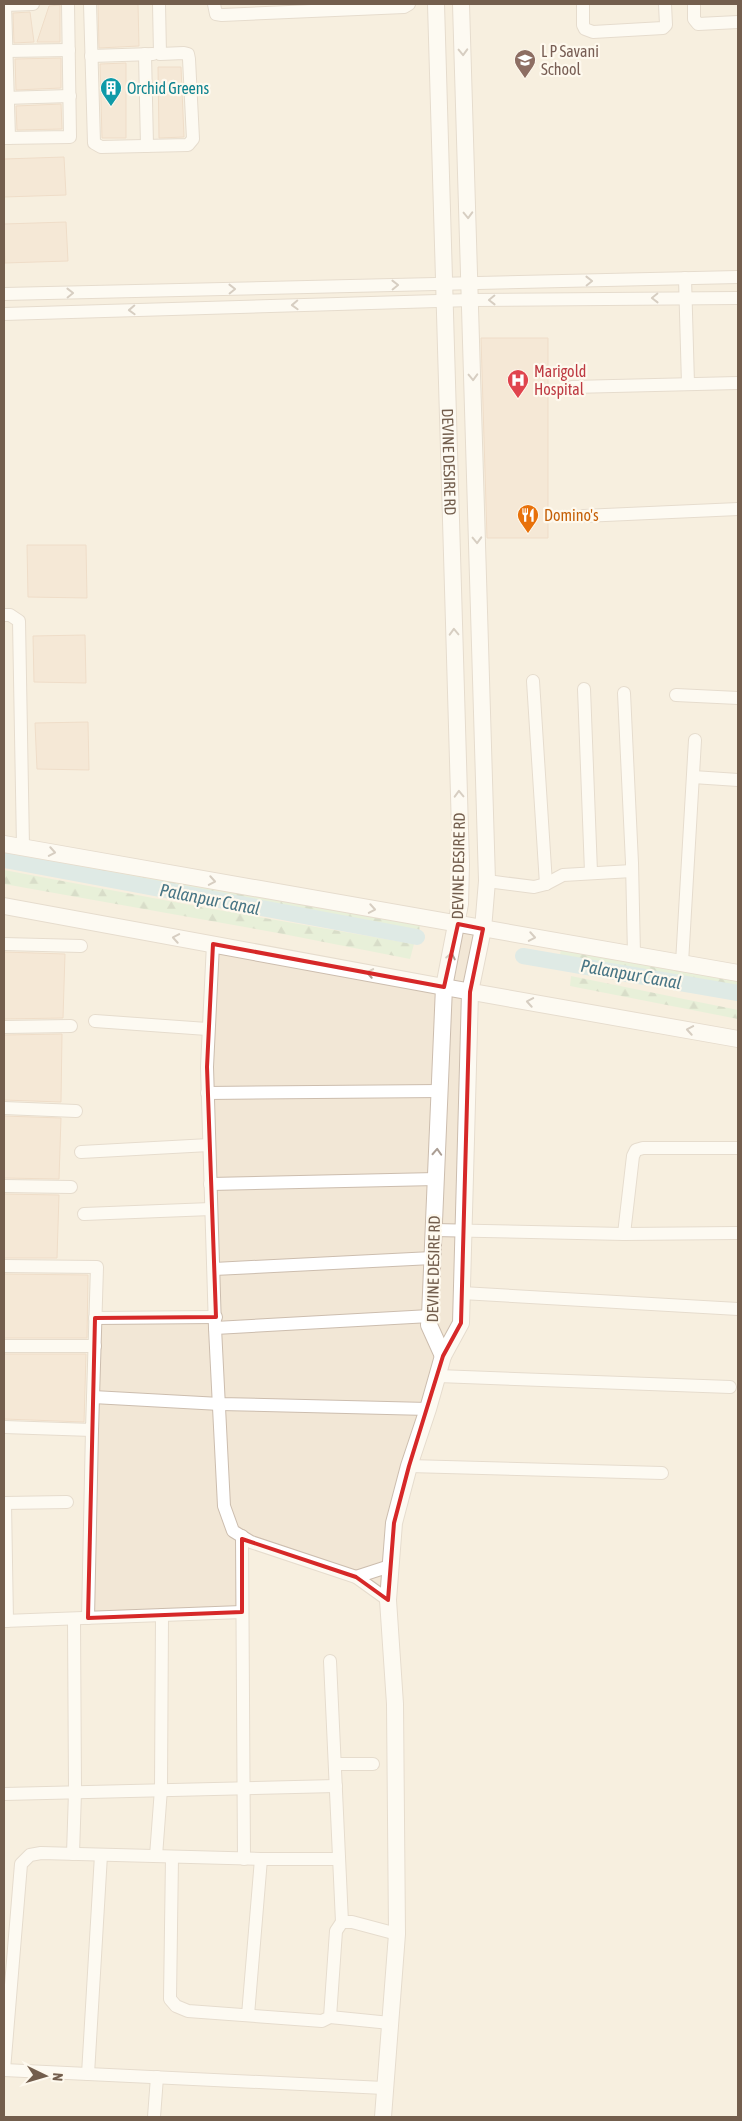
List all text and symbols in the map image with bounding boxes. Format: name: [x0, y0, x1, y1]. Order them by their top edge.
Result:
place label: L P Savani School: [541, 42, 599, 78]
school or university icon: L P Savani School: [513, 48, 537, 79]
one-way arrow: [458, 49, 468, 57]
building icon: Orchid Greens: [99, 76, 123, 107]
place label: Orchid Greens: [127, 79, 210, 97]
one-way arrow: [463, 212, 473, 219]
one-way arrow: [585, 275, 593, 286]
one-way arrow: [392, 280, 399, 290]
one-way arrow: [229, 284, 237, 294]
one-way arrow: [66, 288, 74, 298]
one-way arrow: [650, 293, 658, 304]
one-way arrow: [488, 295, 496, 305]
one-way arrow: [290, 300, 298, 311]
one-way arrow: [128, 305, 136, 315]
place label: Marigold Hospital: [534, 362, 586, 399]
hospital icon: Marigold Hospital: [506, 368, 530, 399]
one-way arrow: [468, 374, 478, 382]
street label: DEVINE DESIRE RD: [439, 408, 460, 516]
restaurant icon: Domino's: [516, 503, 540, 534]
place label: Domino's: [544, 506, 599, 524]
one-way arrow: [472, 536, 483, 544]
one-way arrow: [449, 627, 460, 635]
one-way arrow: [454, 790, 465, 798]
street label: DEVINE DESIRE RD: [448, 812, 468, 920]
one-way arrow: [47, 847, 56, 857]
one-way arrow: [207, 875, 216, 885]
water label: Palanpur Canal: [158, 879, 262, 919]
one-way arrow: [367, 903, 376, 913]
one-way arrow: [527, 932, 536, 942]
one-way arrow: [172, 933, 180, 943]
one-way arrow: [445, 951, 456, 960]
water label: Palanpur Canal: [579, 955, 683, 993]
one-way arrow: [366, 969, 375, 979]
one-way arrow: [526, 998, 535, 1008]
one-way arrow: [686, 1026, 695, 1036]
one-way arrow: [432, 1148, 442, 1156]
street label: DEVINE DESIRE RD: [423, 1215, 443, 1323]
north arrow: [20, 2051, 70, 2101]
text: N: [50, 2072, 66, 2082]

